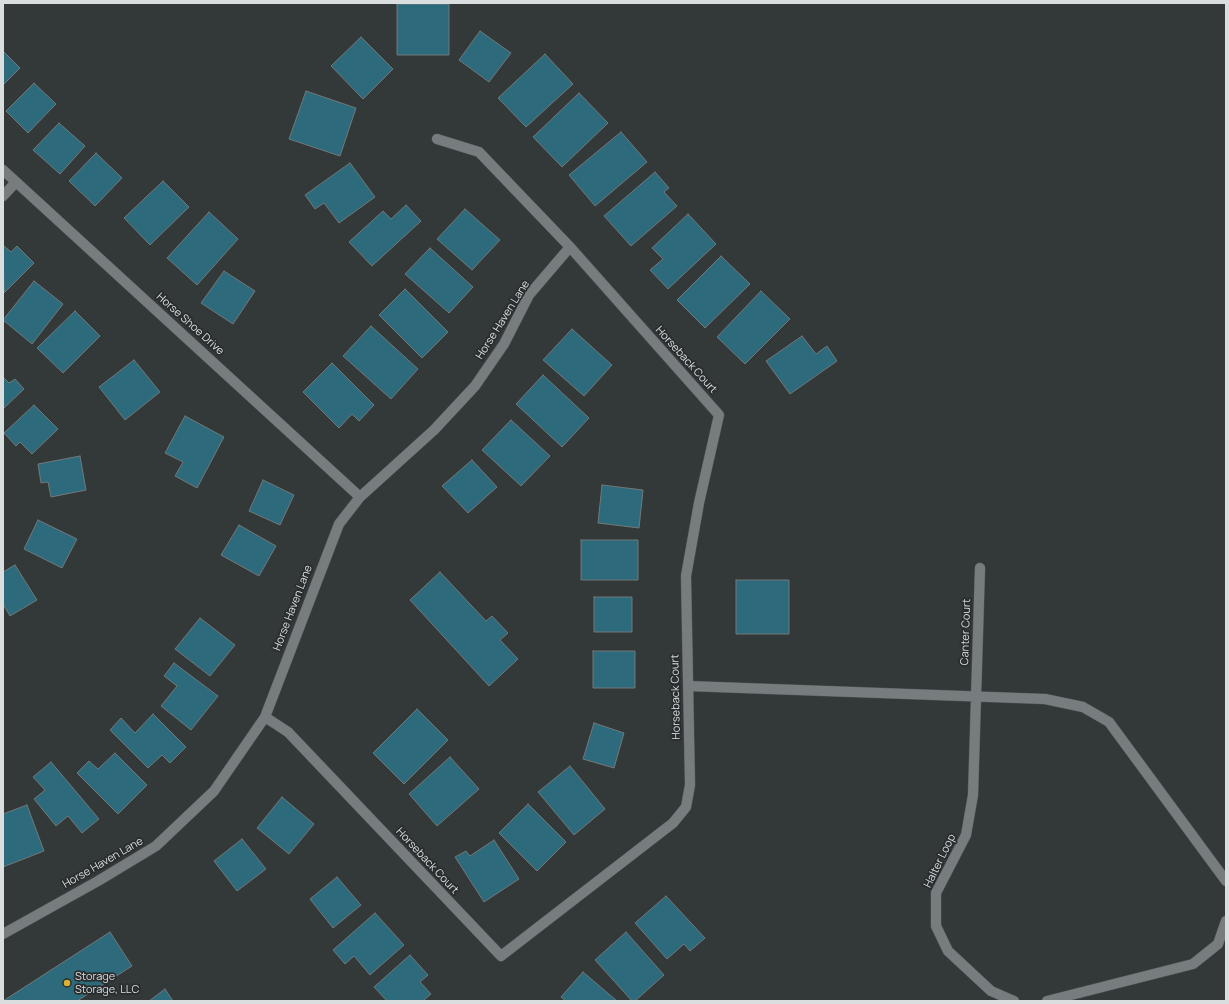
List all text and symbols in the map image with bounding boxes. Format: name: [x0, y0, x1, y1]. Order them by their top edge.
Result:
street label: Horse Haven Lane: [473, 278, 533, 362]
street label: Horse Shoe Drive: [153, 290, 227, 358]
street label: Horseback Court: [652, 324, 720, 396]
street label: Horse Haven Lane: [271, 563, 315, 653]
street label: Canter Court: [958, 599, 974, 665]
street label: Horseback Court: [669, 654, 683, 740]
street label: Horseback Court: [393, 825, 461, 897]
street label: Halter Loop: [921, 832, 959, 890]
street label: Horse Haven Lane: [60, 835, 146, 891]
place label: Storage Storage, LLC: [75, 970, 139, 996]
marker: Storage Storage, LLC: [62, 978, 72, 988]

